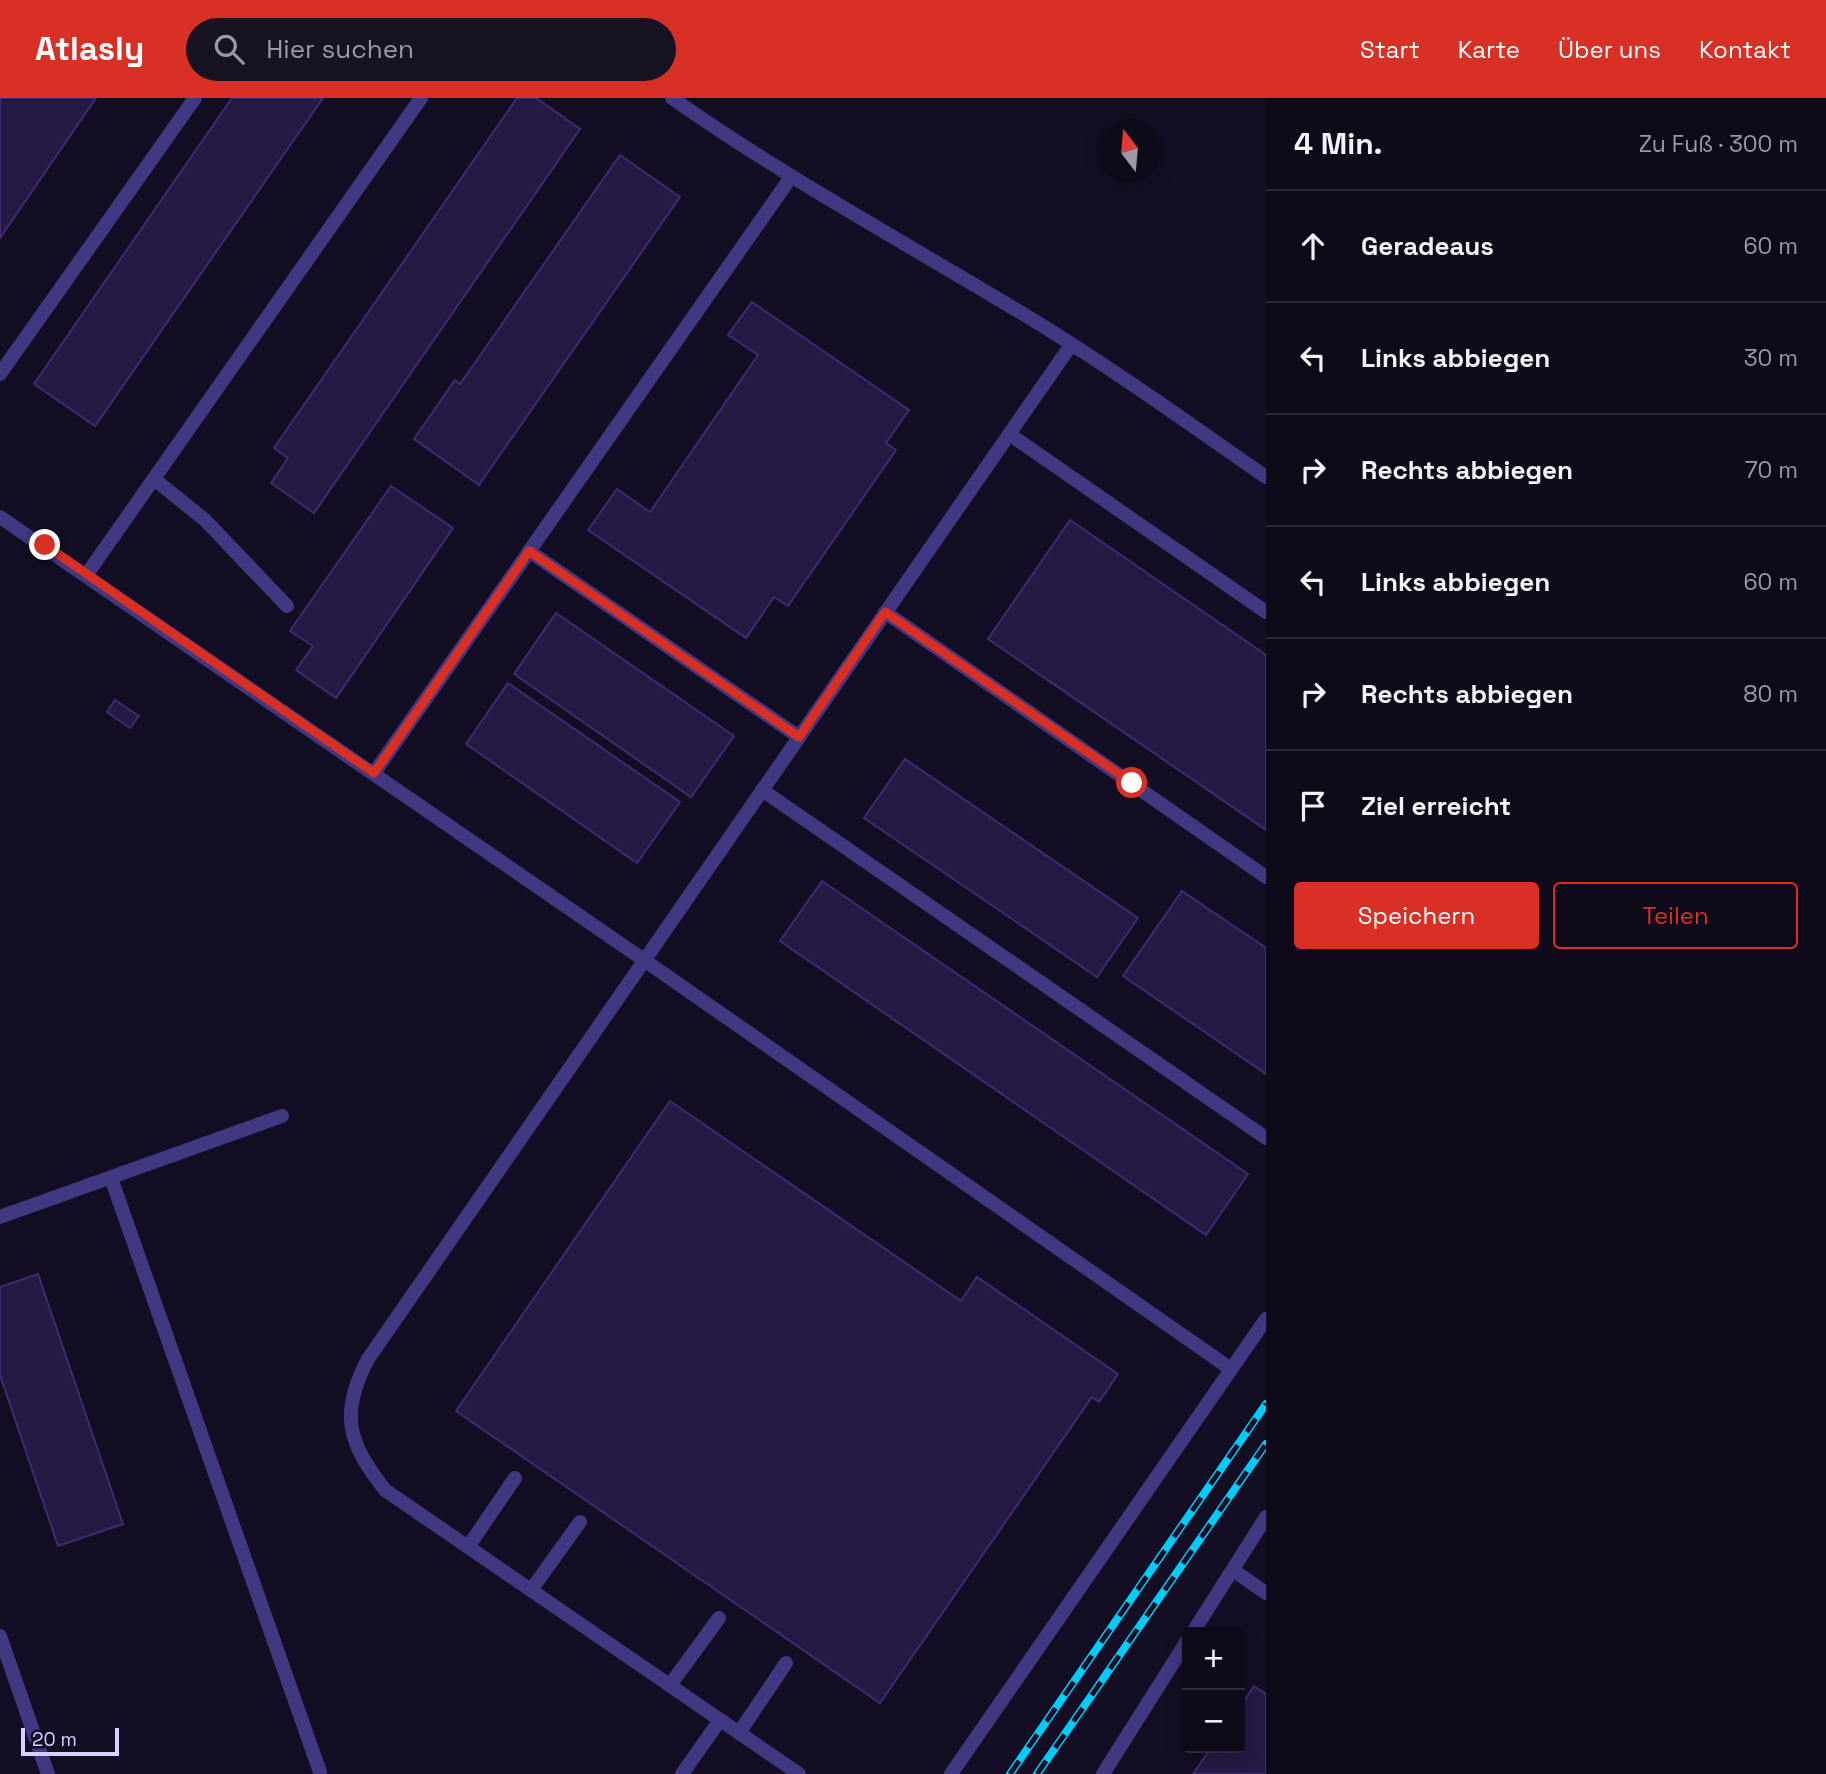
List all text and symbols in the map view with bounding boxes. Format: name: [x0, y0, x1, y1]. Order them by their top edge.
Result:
search box: [186, 18, 676, 81]
text: Atlasly: [35, 28, 144, 70]
icon: search: [210, 30, 248, 68]
text: Hier suchen: [266, 32, 414, 66]
text: Start: [1360, 34, 1420, 65]
text: Karte: [1458, 34, 1520, 65]
text: Über uns: [1558, 34, 1661, 65]
text: Kontakt: [1699, 34, 1791, 65]
north arrow: [1098, 119, 1161, 182]
text: 4 Min.: [1294, 124, 1383, 163]
text: Zu Fuß · 300 m: [1639, 129, 1798, 159]
icon: ahead: [1294, 227, 1332, 265]
text: Geradeaus: [1361, 229, 1494, 263]
text: 60 m: [1743, 231, 1798, 261]
icon: left: [1294, 339, 1332, 377]
text: Links abbiegen: [1361, 341, 1550, 375]
text: 30 m: [1744, 343, 1798, 373]
icon: right: [1294, 451, 1332, 489]
text: Rechts abbiegen: [1361, 453, 1573, 487]
text: 70 m: [1745, 455, 1798, 485]
route end: [29, 529, 60, 560]
icon: left: [1294, 563, 1332, 601]
text: Links abbiegen: [1361, 565, 1550, 599]
text: 60 m: [1743, 567, 1798, 597]
icon: right: [1294, 675, 1332, 713]
text: Rechts abbiegen: [1361, 677, 1573, 711]
text: 80 m: [1743, 679, 1798, 709]
route start: [1116, 767, 1147, 798]
icon: arrive: [1294, 787, 1332, 825]
text: Ziel erreicht: [1361, 789, 1511, 823]
button: Speichern: [1294, 882, 1539, 949]
button: Teilen: [1553, 882, 1798, 949]
map controls: [1182, 1627, 1245, 1753]
button: +: [1182, 1627, 1245, 1690]
button: −: [1182, 1690, 1245, 1753]
scale bar: [21, 1725, 119, 1757]
text: 20 m: [32, 1727, 77, 1752]

